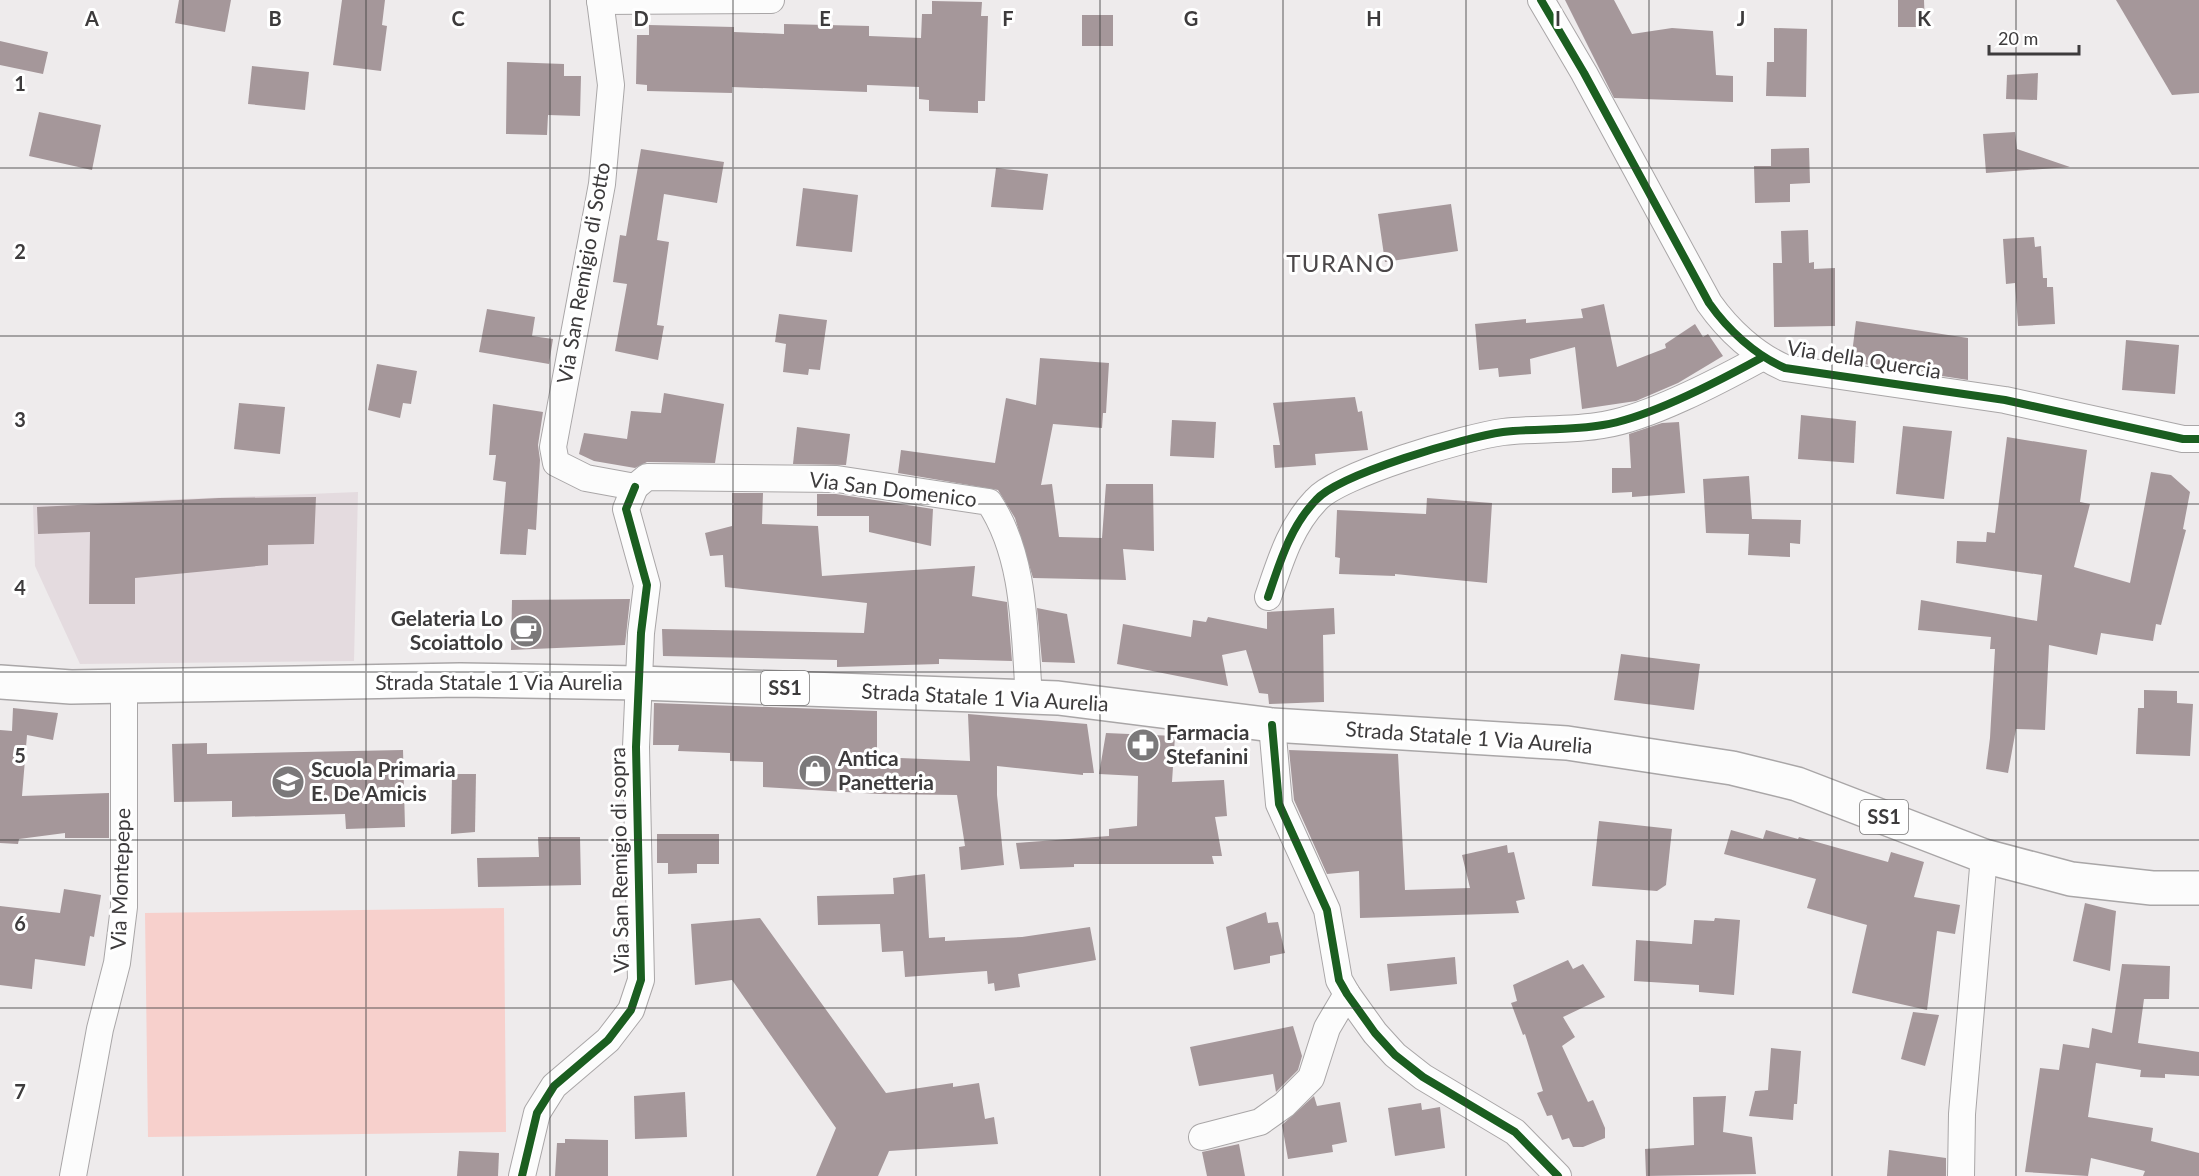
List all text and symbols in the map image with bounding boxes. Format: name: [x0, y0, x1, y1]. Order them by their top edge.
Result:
text: A: [84, 6, 99, 30]
text: B: [268, 6, 282, 30]
text: C: [451, 6, 465, 30]
text: D: [633, 6, 649, 30]
text: E: [819, 6, 831, 30]
text: F: [1002, 6, 1014, 30]
text: G: [1184, 6, 1198, 30]
text: H: [1366, 6, 1382, 30]
text: I: [1555, 6, 1561, 30]
text: J: [1737, 6, 1745, 30]
text: K: [1917, 6, 1931, 30]
scale bar: [1989, 18, 2079, 56]
text: 20 m: [1998, 27, 2038, 49]
text: 1: [14, 71, 26, 95]
street label: Via San Remigio di Sotto: [551, 160, 614, 385]
text: 2: [14, 239, 26, 263]
district label: TURANO: [1286, 248, 1396, 277]
street label: Via della Quercia: [1785, 334, 1943, 383]
text: 3: [14, 407, 26, 431]
street label: Via San Domenico: [808, 466, 978, 511]
text: 4: [14, 575, 26, 599]
place label: Gelateria Lo Scoiattolo: [391, 605, 503, 654]
cafe icon: Gelateria Lo Scoiattolo: [508, 613, 544, 649]
street label: Strada Statale 1 Via Aurelia: [375, 669, 623, 694]
road number: SS1: [761, 671, 809, 705]
street label: Strada Statale 1 Via Aurelia: [861, 678, 1109, 715]
street label: Strada Statale 1 Via Aurelia: [1345, 715, 1593, 758]
place label: Farmacia Stefanini: [1166, 719, 1249, 768]
pharmacy icon: Farmacia Stefanini: [1125, 727, 1161, 763]
text: 5: [14, 743, 26, 767]
place label: Antica Panetteria: [837, 745, 934, 794]
street label: Via San Remigio di sopra: [604, 747, 633, 973]
shop icon: Antica Panetteria: [797, 753, 833, 789]
place label: Scuola Primaria E. De Amicis: [311, 756, 456, 805]
school or university icon: Scuola Primaria E. De Amicis: [270, 764, 306, 800]
road number: SS1: [1860, 800, 1908, 834]
street label: Via Montepepe: [105, 808, 134, 950]
text: 6: [14, 911, 26, 935]
text: 7: [14, 1079, 26, 1103]

